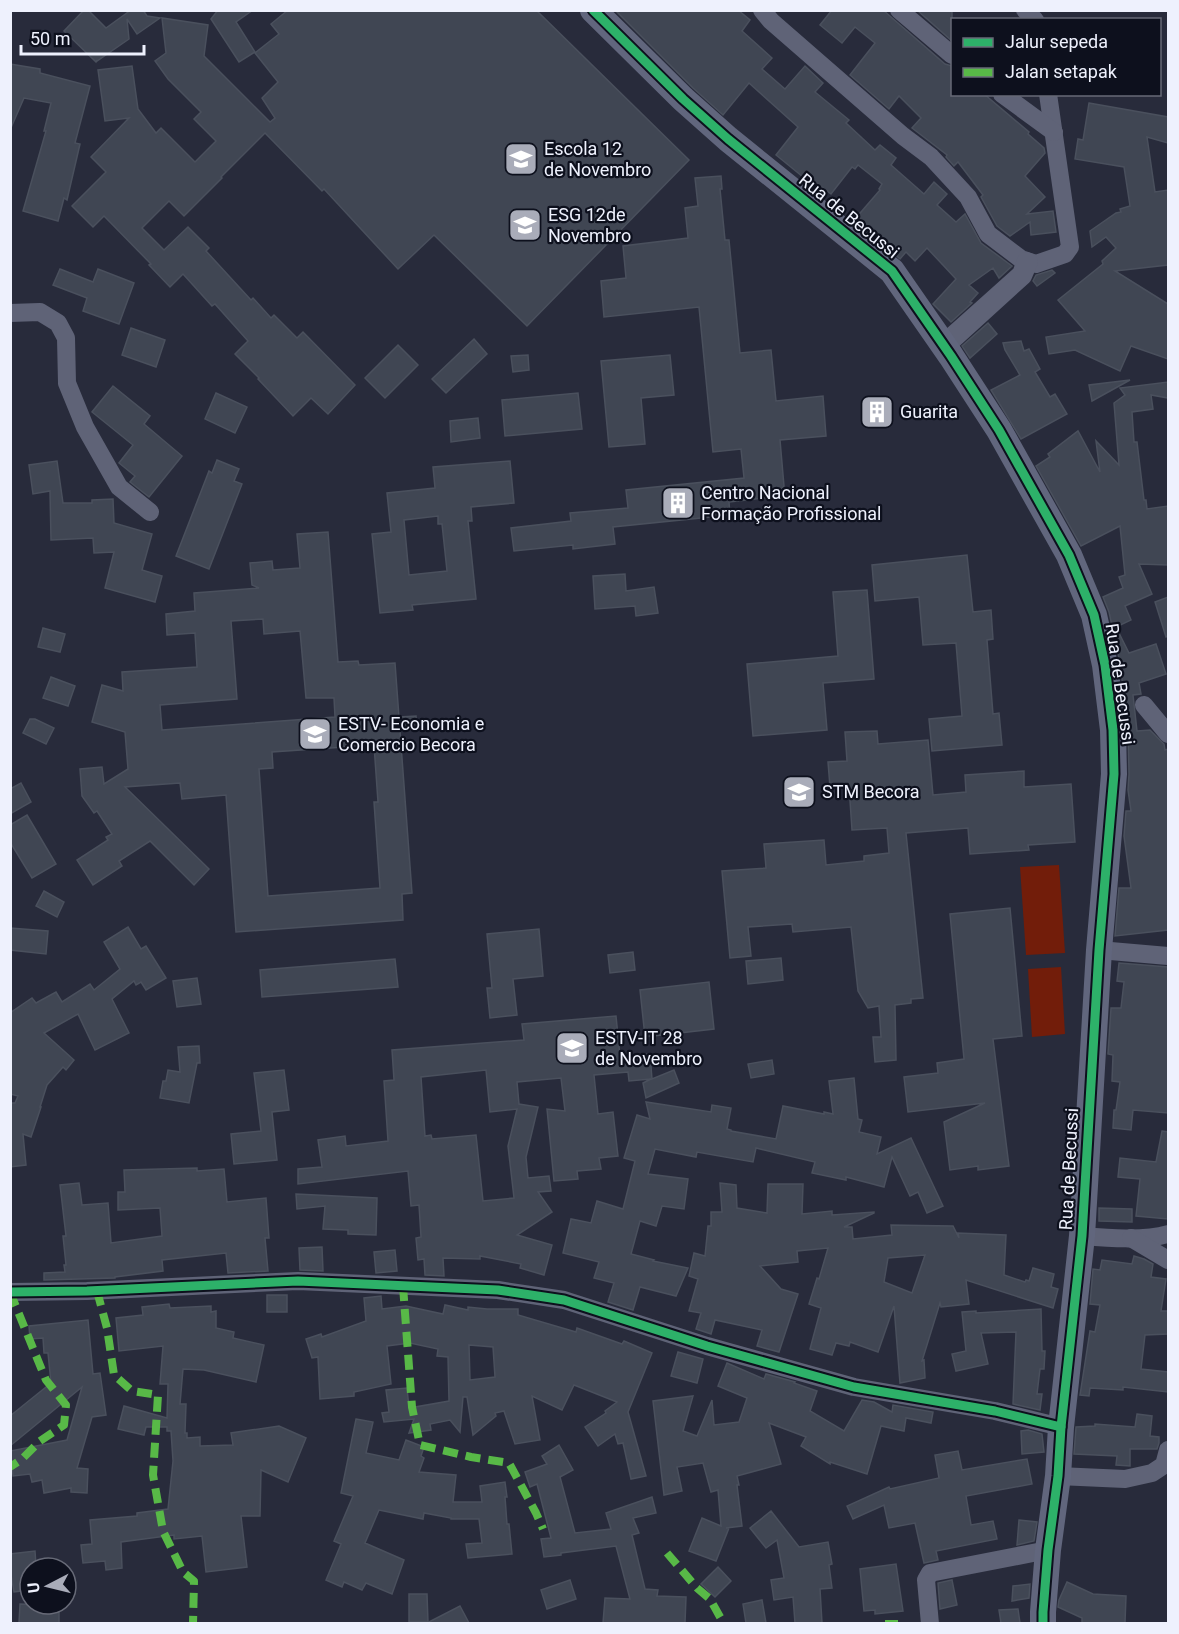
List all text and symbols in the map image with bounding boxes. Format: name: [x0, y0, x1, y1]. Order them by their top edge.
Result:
scale bar: [21, 18, 144, 56]
legend: [951, 18, 1161, 96]
text: 50 m: [30, 28, 70, 49]
text: Jalur sepeda: [1005, 31, 1108, 52]
text: Jalan setapak: [1005, 61, 1118, 82]
place label: Escola 12 de Novembro: [544, 138, 651, 180]
school or university icon: Escola 12 de Novembro: [503, 141, 539, 177]
street label: Rua de Becussi: [795, 169, 904, 262]
place label: ESG 12de Novembro: [548, 204, 631, 246]
school or university icon: ESG 12de Novembro: [507, 207, 543, 243]
building icon: Guarita: [859, 394, 895, 430]
place label: Guarita: [900, 401, 958, 422]
place label: Centro Nacional Formação Profissional: [701, 482, 882, 524]
building icon: Centro Nacional Formação Profissional: [660, 485, 696, 521]
street label: Rua de Becussi: [1102, 622, 1139, 746]
place label: ESTV- Economia e Comercio Becora: [338, 713, 484, 755]
school or university icon: ESTV- Economia e Comercio Becora: [297, 716, 333, 752]
school or university icon: STM Becora: [781, 774, 817, 810]
place label: STM Becora: [822, 781, 920, 802]
place label: ESTV-IT 28 de Novembro: [595, 1027, 702, 1069]
school or university icon: ESTV-IT 28 de Novembro: [554, 1030, 590, 1066]
street label: Rua de Becussi: [1055, 1107, 1082, 1231]
north arrow: [18, 1556, 78, 1616]
text: U: [24, 1581, 44, 1594]

